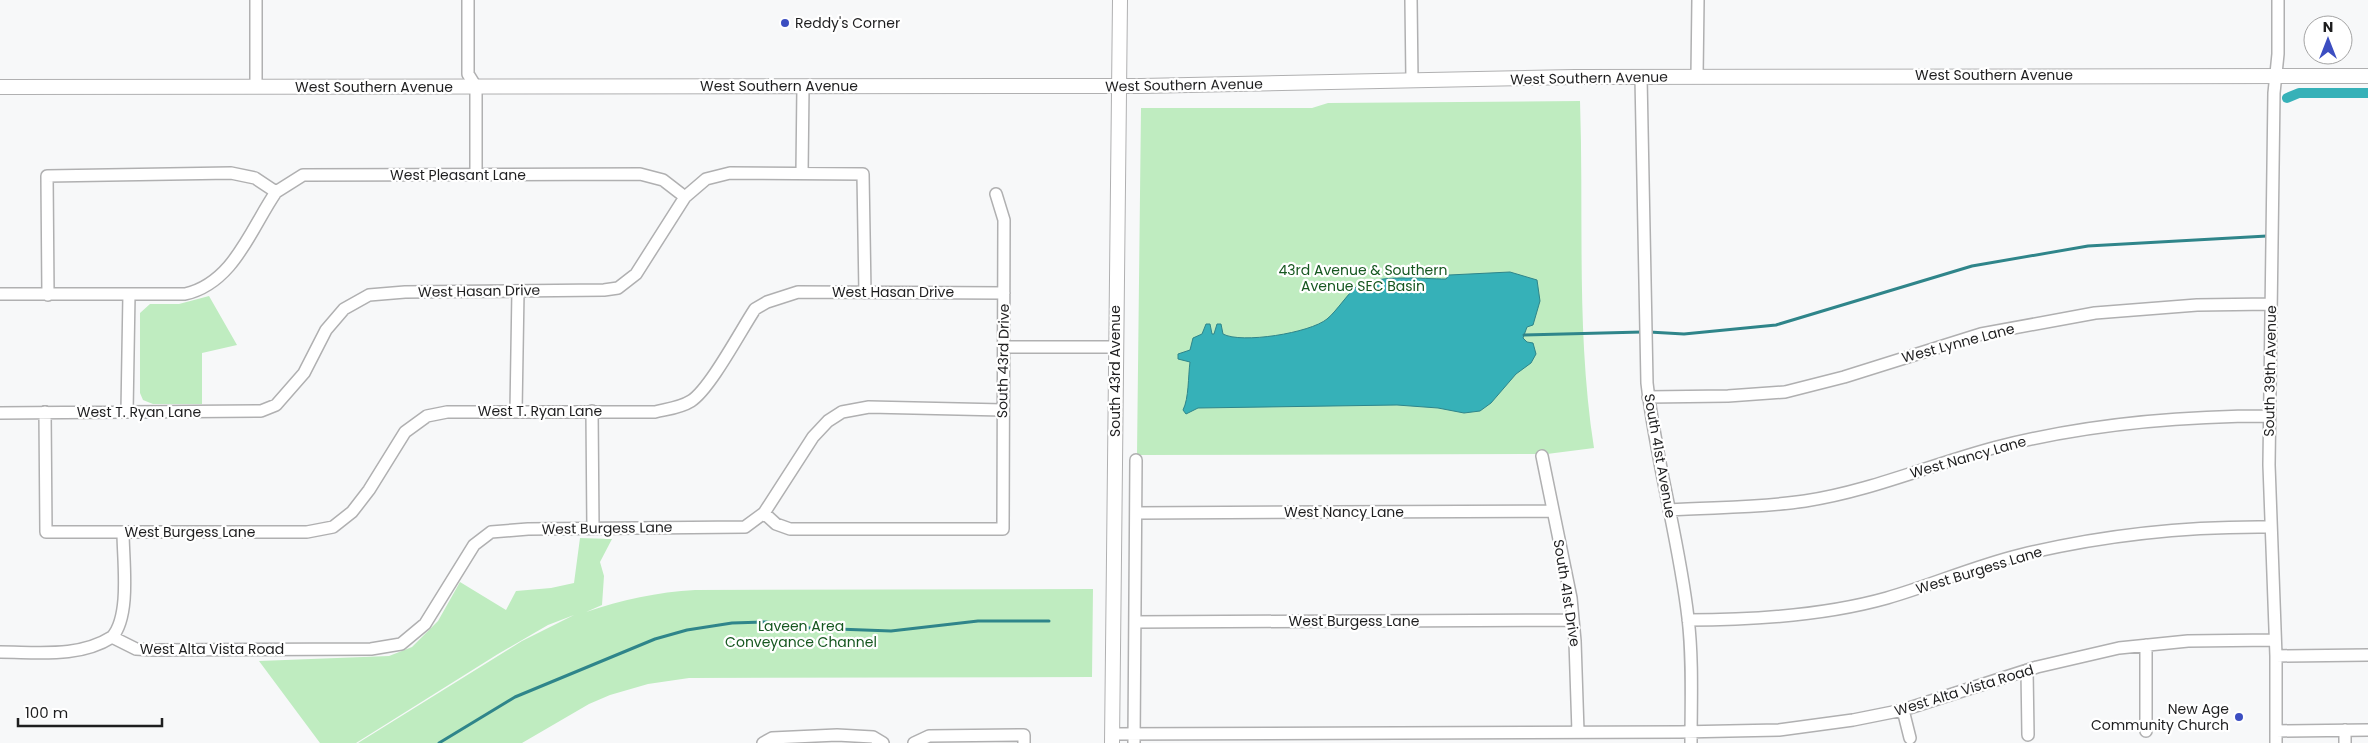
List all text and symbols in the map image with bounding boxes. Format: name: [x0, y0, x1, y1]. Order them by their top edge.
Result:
place label: Reddy's Corner: [795, 13, 900, 33]
north arrow: [2303, 15, 2353, 65]
marker: Reddy's Corner: [779, 17, 791, 29]
text: N: [2323, 17, 2333, 37]
street label: West Southern Avenue: [1915, 65, 2073, 85]
street label: West Southern Avenue: [1510, 67, 1668, 89]
street label: West Southern Avenue: [1105, 74, 1263, 96]
street label: West Southern Avenue: [700, 76, 858, 96]
street label: West Southern Avenue: [295, 77, 453, 97]
street label: West Pleasant Lane: [390, 165, 526, 185]
park label: 43rd Avenue & Southern Avenue SEC Basin: [1279, 260, 1447, 296]
street label: West Hasan Drive: [418, 280, 541, 302]
street label: West Hasan Drive: [832, 282, 954, 302]
street label: South 43rd Drive: [992, 303, 1014, 418]
street label: South 43rd Avenue: [1105, 305, 1125, 437]
street label: South 39th Avenue: [2259, 305, 2281, 437]
street label: West Lynne Lane: [1899, 318, 2017, 368]
street label: South 41st Avenue: [1639, 392, 1681, 520]
street label: West T. Ryan Lane: [478, 401, 603, 421]
street label: West T. Ryan Lane: [77, 402, 202, 422]
street label: West Nancy Lane: [1908, 431, 2029, 483]
street label: West Nancy Lane: [1284, 502, 1404, 522]
street label: West Burgess Lane: [541, 517, 673, 539]
street label: West Burgess Lane: [125, 522, 256, 542]
street label: South 41st Drive: [1549, 538, 1585, 648]
street label: West Burgess Lane: [1913, 541, 2045, 599]
street label: West Burgess Lane: [1289, 611, 1420, 631]
park label: Laveen Area Conveyance Channel: [725, 616, 877, 652]
street label: West Alta Vista Road: [140, 639, 284, 659]
street label: West Alta Vista Road: [1892, 659, 2036, 721]
scale bar: [18, 696, 161, 728]
place label: New Age Community Church: [2091, 699, 2229, 735]
text: 100 m: [25, 702, 68, 723]
marker: New Age Community Church: [2233, 711, 2245, 723]

